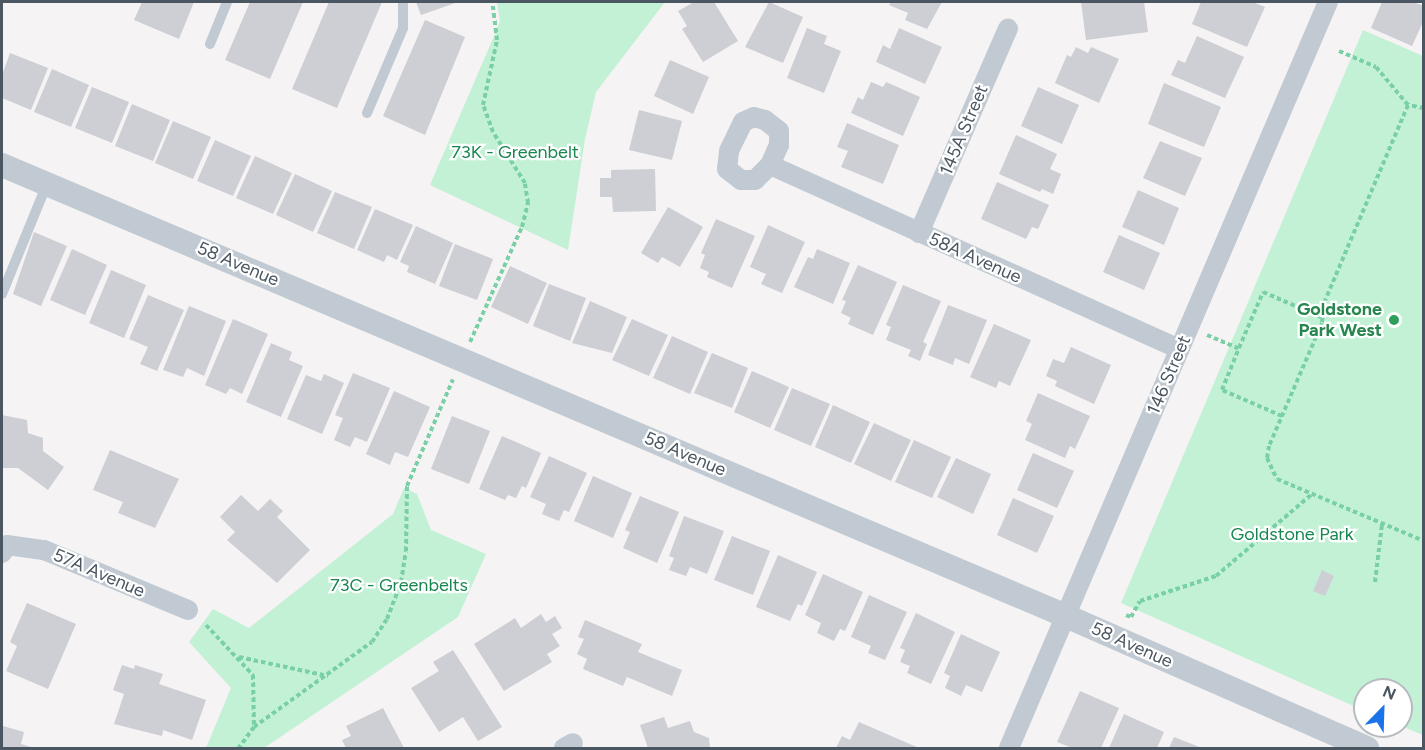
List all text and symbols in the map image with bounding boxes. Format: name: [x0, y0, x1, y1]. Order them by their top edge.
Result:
street label: 145A Street: [935, 82, 993, 178]
park label: 73K - Greenbelt: [451, 141, 579, 163]
street label: 58A Avenue: [925, 228, 1025, 288]
street label: 58 Avenue: [194, 237, 282, 291]
place label: Goldstone Park West: [1297, 299, 1382, 342]
marker: Goldstone Park West: [1387, 313, 1401, 327]
street label: 146 Street: [1143, 332, 1195, 418]
street label: 58 Avenue: [641, 427, 729, 481]
park label: Goldstone Park: [1231, 523, 1353, 545]
street label: 57A Avenue: [50, 544, 148, 602]
park label: 73C - Greenbelts: [330, 574, 468, 596]
street label: 58 Avenue: [1088, 617, 1176, 673]
north arrow: [1353, 678, 1413, 738]
text: N: [1380, 682, 1399, 704]

